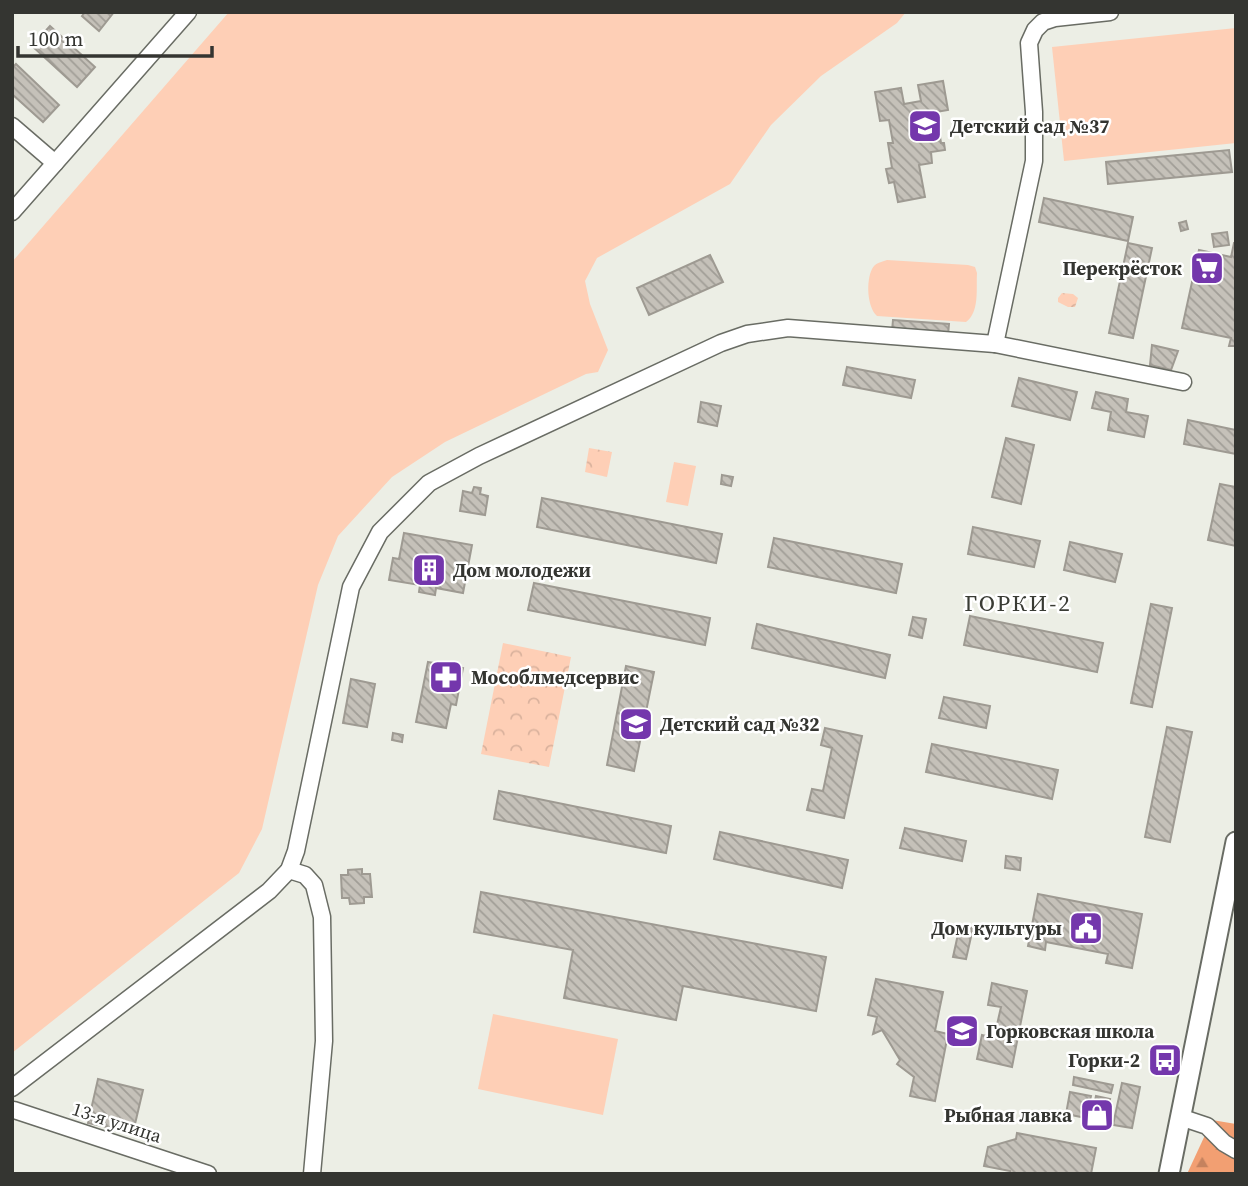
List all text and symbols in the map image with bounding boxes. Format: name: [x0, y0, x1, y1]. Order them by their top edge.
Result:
scale bar: [18, 14, 212, 58]
text: 100 m: [28, 24, 83, 53]
school or university icon: Детский сад №37: [906, 107, 944, 145]
place label: Детский сад №37: [950, 113, 1110, 139]
supermarket icon: Перекрёсток: [1188, 249, 1226, 287]
place label: Перекрёсток: [1062, 255, 1183, 281]
building icon: Дом молодежи: [410, 551, 448, 589]
place label: Дом молодежи: [453, 557, 591, 583]
district label: ГОРКИ-2: [964, 587, 1072, 619]
pharmacy icon: Мособлмедсервис: [427, 658, 465, 696]
place label: Мособлмедсервис: [471, 664, 640, 690]
school or university icon: Детский сад №32: [617, 705, 655, 743]
place label: Детский сад №32: [660, 711, 820, 737]
public building icon: Дом культуры: [1067, 909, 1105, 947]
place label: Дом культуры: [931, 915, 1062, 941]
school or university icon: Горковская школа: [943, 1012, 981, 1050]
place label: Горковская школа: [986, 1018, 1155, 1044]
bus stop icon: Горки-2: [1146, 1041, 1184, 1079]
place label: Горки-2: [1068, 1047, 1140, 1073]
street label: 13-я улица: [69, 1095, 166, 1149]
shop icon: Рыбная лавка: [1078, 1096, 1116, 1134]
place label: Рыбная лавка: [944, 1102, 1073, 1128]

